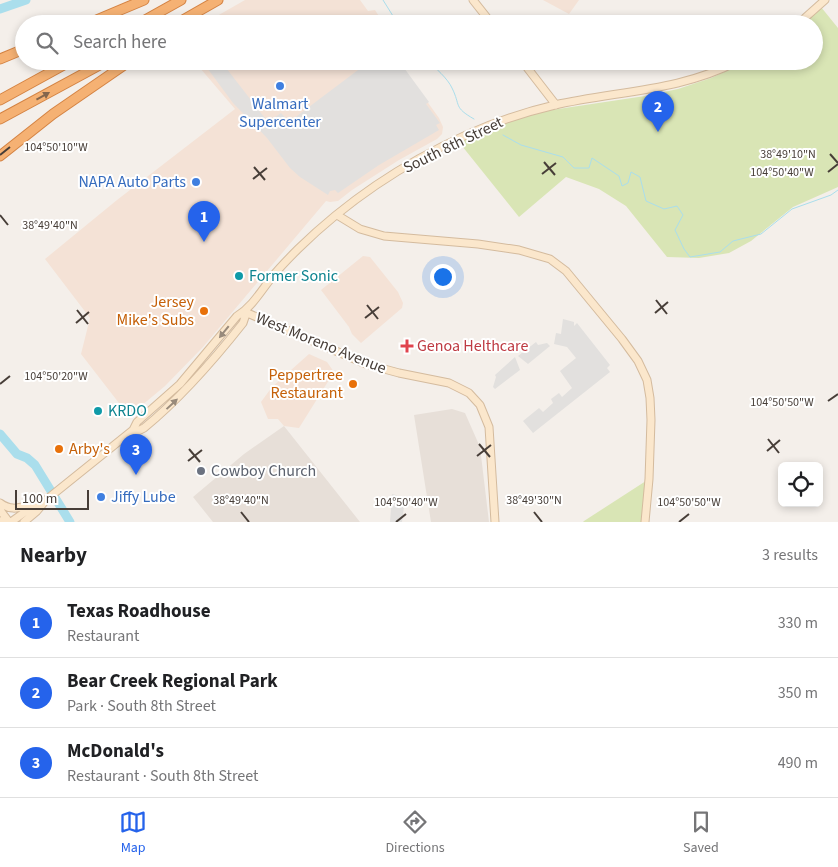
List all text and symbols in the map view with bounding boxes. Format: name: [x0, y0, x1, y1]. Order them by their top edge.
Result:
search box: [15, 15, 823, 70]
icon: search: [33, 29, 61, 57]
text: Search here: [73, 29, 167, 56]
marker: Walmart Supercenter: [274, 80, 286, 92]
pin: 2: [642, 91, 674, 132]
one-way arrow: [36, 92, 50, 100]
place label: Walmart Supercenter: [239, 93, 321, 133]
street label: South 8th Street: [399, 111, 507, 179]
text: 104°50'10"W: [24, 139, 88, 156]
text: 38°49'10"N: [760, 146, 816, 163]
text: 104°50'40"W: [750, 164, 814, 181]
place label: NAPA Auto Parts: [78, 171, 186, 193]
marker: NAPA Auto Parts: [190, 176, 202, 188]
pin: 1: [188, 201, 220, 242]
text: 38°49'40"N: [22, 217, 78, 234]
your location: [430, 264, 456, 290]
place label: Former Sonic: [249, 265, 338, 287]
marker: Former Sonic: [233, 270, 245, 282]
place label: Jersey Mike's Subs: [117, 291, 195, 331]
marker: Jersey Mike's Subs: [198, 305, 210, 317]
street label: West Moreno Avenue: [252, 307, 390, 379]
one-way arrow: [219, 325, 230, 338]
place label: Genoa Helthcare: [417, 335, 528, 357]
marker: Genoa Helthcare: [401, 340, 413, 352]
place label: Peppertree Restaurant: [268, 364, 344, 404]
text: 104°50'20"W: [24, 368, 88, 385]
marker: Peppertree Restaurant: [347, 378, 359, 390]
text: 104°50'50"W: [750, 394, 814, 411]
one-way arrow: [166, 398, 178, 410]
place label: KRDO: [108, 400, 147, 422]
marker: KRDO: [92, 405, 104, 417]
pin: 3: [120, 434, 152, 475]
place label: Arby's: [69, 438, 110, 460]
marker: Arby's: [53, 443, 65, 455]
place label: Cowboy Church: [211, 460, 316, 482]
map controls: [778, 462, 823, 507]
button: locate: [778, 462, 823, 507]
marker: Cowboy Church: [195, 465, 207, 477]
place label: Jiffy Lube: [111, 486, 176, 508]
scale bar: [15, 487, 89, 510]
text: 100 m: [22, 489, 57, 509]
marker: Jiffy Lube: [95, 491, 107, 503]
text: 38°49'40"N: [213, 492, 269, 509]
text: 38°49'30"N: [506, 492, 562, 509]
text: 104°50'40"W: [374, 494, 438, 511]
text: 104°50'50"W: [657, 494, 721, 511]
text: Nearby: [20, 540, 87, 570]
text: 3 results: [762, 544, 818, 566]
text: Texas Roadhouse: [67, 598, 211, 625]
text: 1: [32, 612, 40, 634]
text: 330 m: [778, 612, 818, 634]
text: Restaurant: [67, 625, 140, 647]
text: Bear Creek Regional Park: [67, 668, 278, 695]
text: 2: [32, 682, 40, 704]
text: 350 m: [778, 682, 818, 704]
text: Park · South 8th Street: [67, 695, 216, 717]
text: McDonald's: [67, 738, 164, 765]
text: 3: [32, 752, 40, 774]
text: 490 m: [778, 752, 818, 774]
text: Restaurant · South 8th Street: [67, 765, 258, 787]
tab: Map: [119, 808, 147, 858]
tab: Directions: [385, 808, 445, 858]
tab: Saved: [683, 808, 719, 858]

